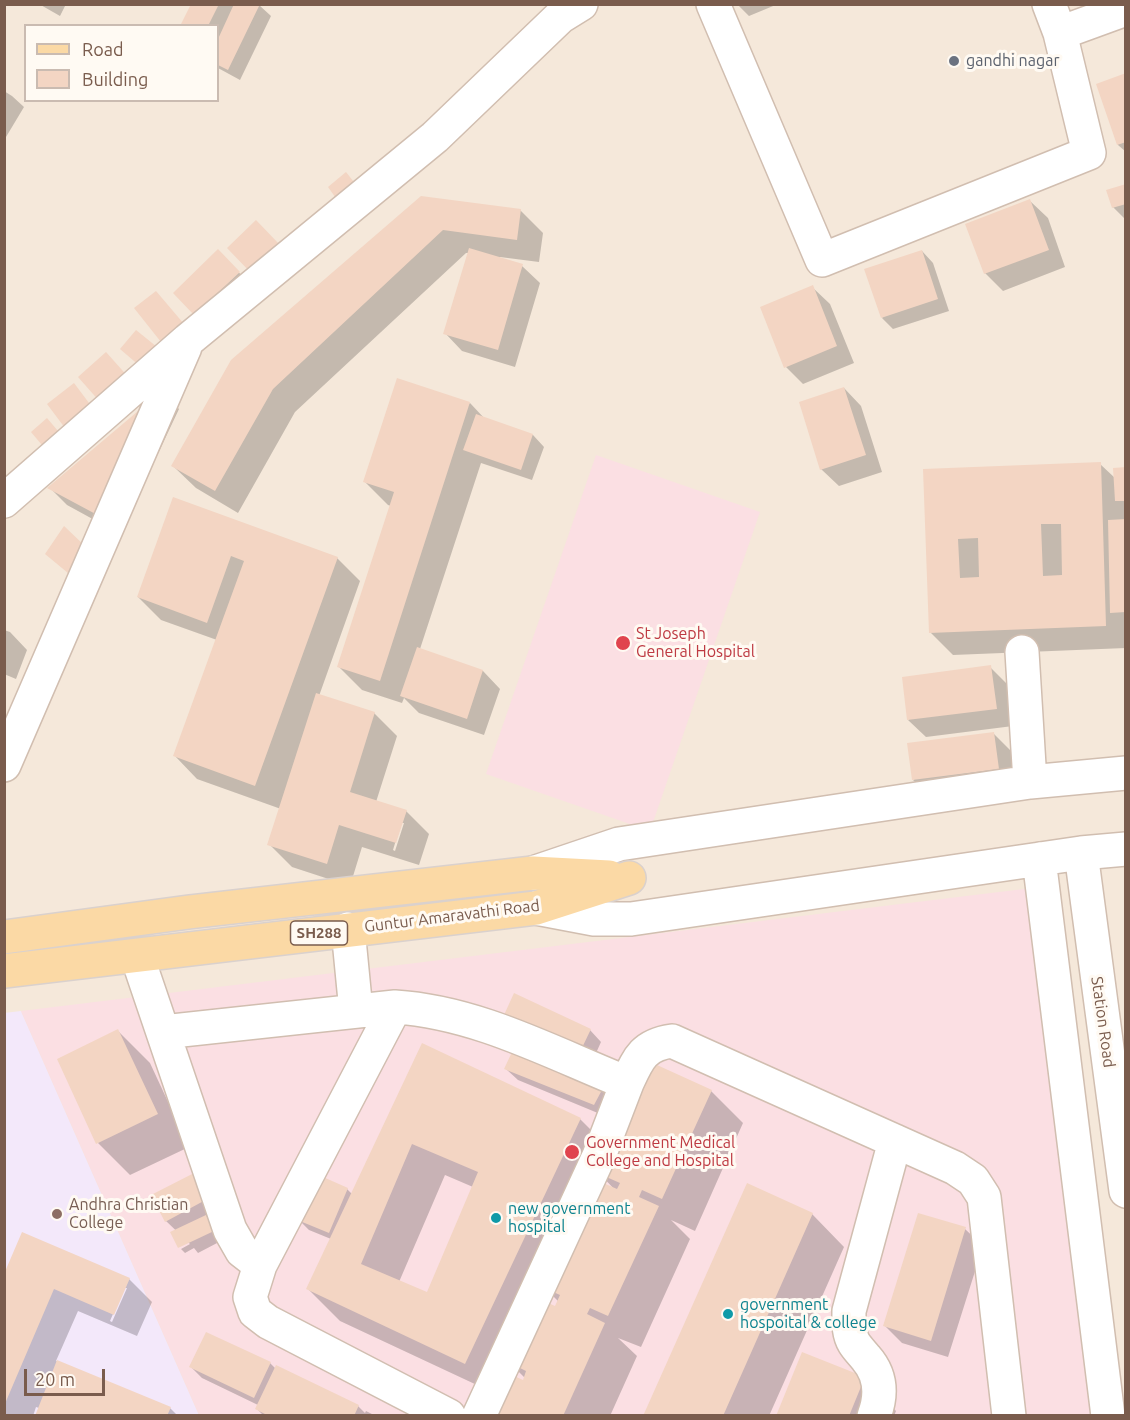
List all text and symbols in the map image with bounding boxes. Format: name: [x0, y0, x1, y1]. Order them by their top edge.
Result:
legend: [24, 24, 219, 102]
text: Road: [82, 39, 124, 59]
place label: gandhi nagar: [966, 51, 1059, 71]
marker: gandhi nagar: [947, 54, 961, 68]
text: Building: [82, 69, 148, 89]
place label: St Joseph General Hospital: [636, 624, 755, 662]
marker: St Joseph General Hospital: [614, 634, 632, 652]
street label: Guntur Amaravathi Road: [363, 896, 541, 936]
road number: SH288: [290, 921, 348, 945]
street label: Station Road: [1087, 975, 1119, 1069]
place label: Government Medical College and Hospital: [586, 1133, 735, 1171]
marker: Government Medical College and Hospital: [563, 1143, 581, 1161]
place label: Andhra Christian College: [69, 1195, 188, 1233]
place label: new government hospital: [508, 1199, 630, 1237]
marker: Andhra Christian College: [50, 1207, 64, 1221]
marker: new government hospital: [489, 1211, 503, 1225]
place label: government hospoital & college: [740, 1295, 877, 1333]
marker: government hospoital & college: [721, 1307, 735, 1321]
scale bar: [27, 1357, 108, 1395]
text: 20 m: [35, 1369, 75, 1389]

